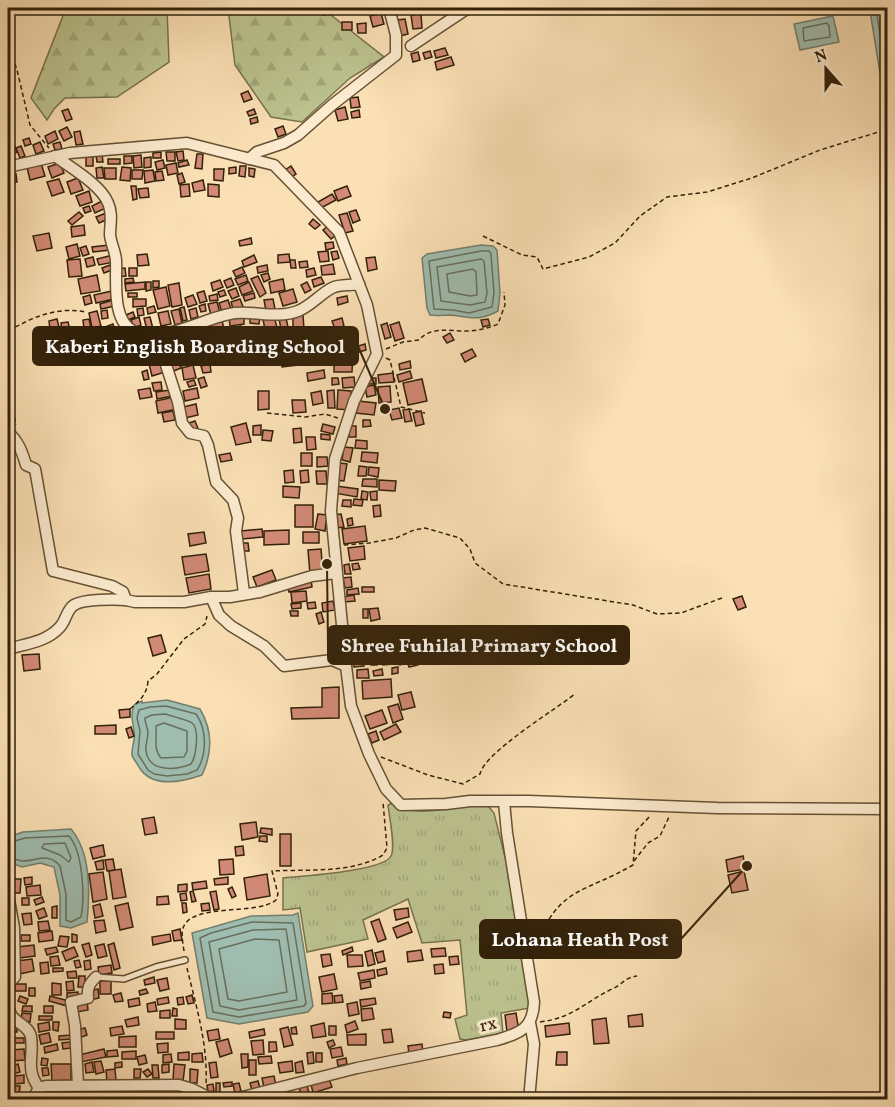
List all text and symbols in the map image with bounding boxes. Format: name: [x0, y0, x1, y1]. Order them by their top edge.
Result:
north arrow: [796, 39, 856, 99]
text: N: [812, 44, 831, 69]
callout: Kaberi English Boarding School: [33, 327, 358, 365]
text: Kaberi English Boarding School: [45, 334, 345, 362]
callout: Shree Fuhilal Primary School: [328, 626, 629, 664]
text: Shree Fuhilal Primary School: [341, 633, 617, 661]
callout: Lohana Heath Post: [480, 920, 681, 958]
text: Lohana Heath Post: [492, 927, 669, 955]
street label: rx: [477, 1011, 499, 1040]

